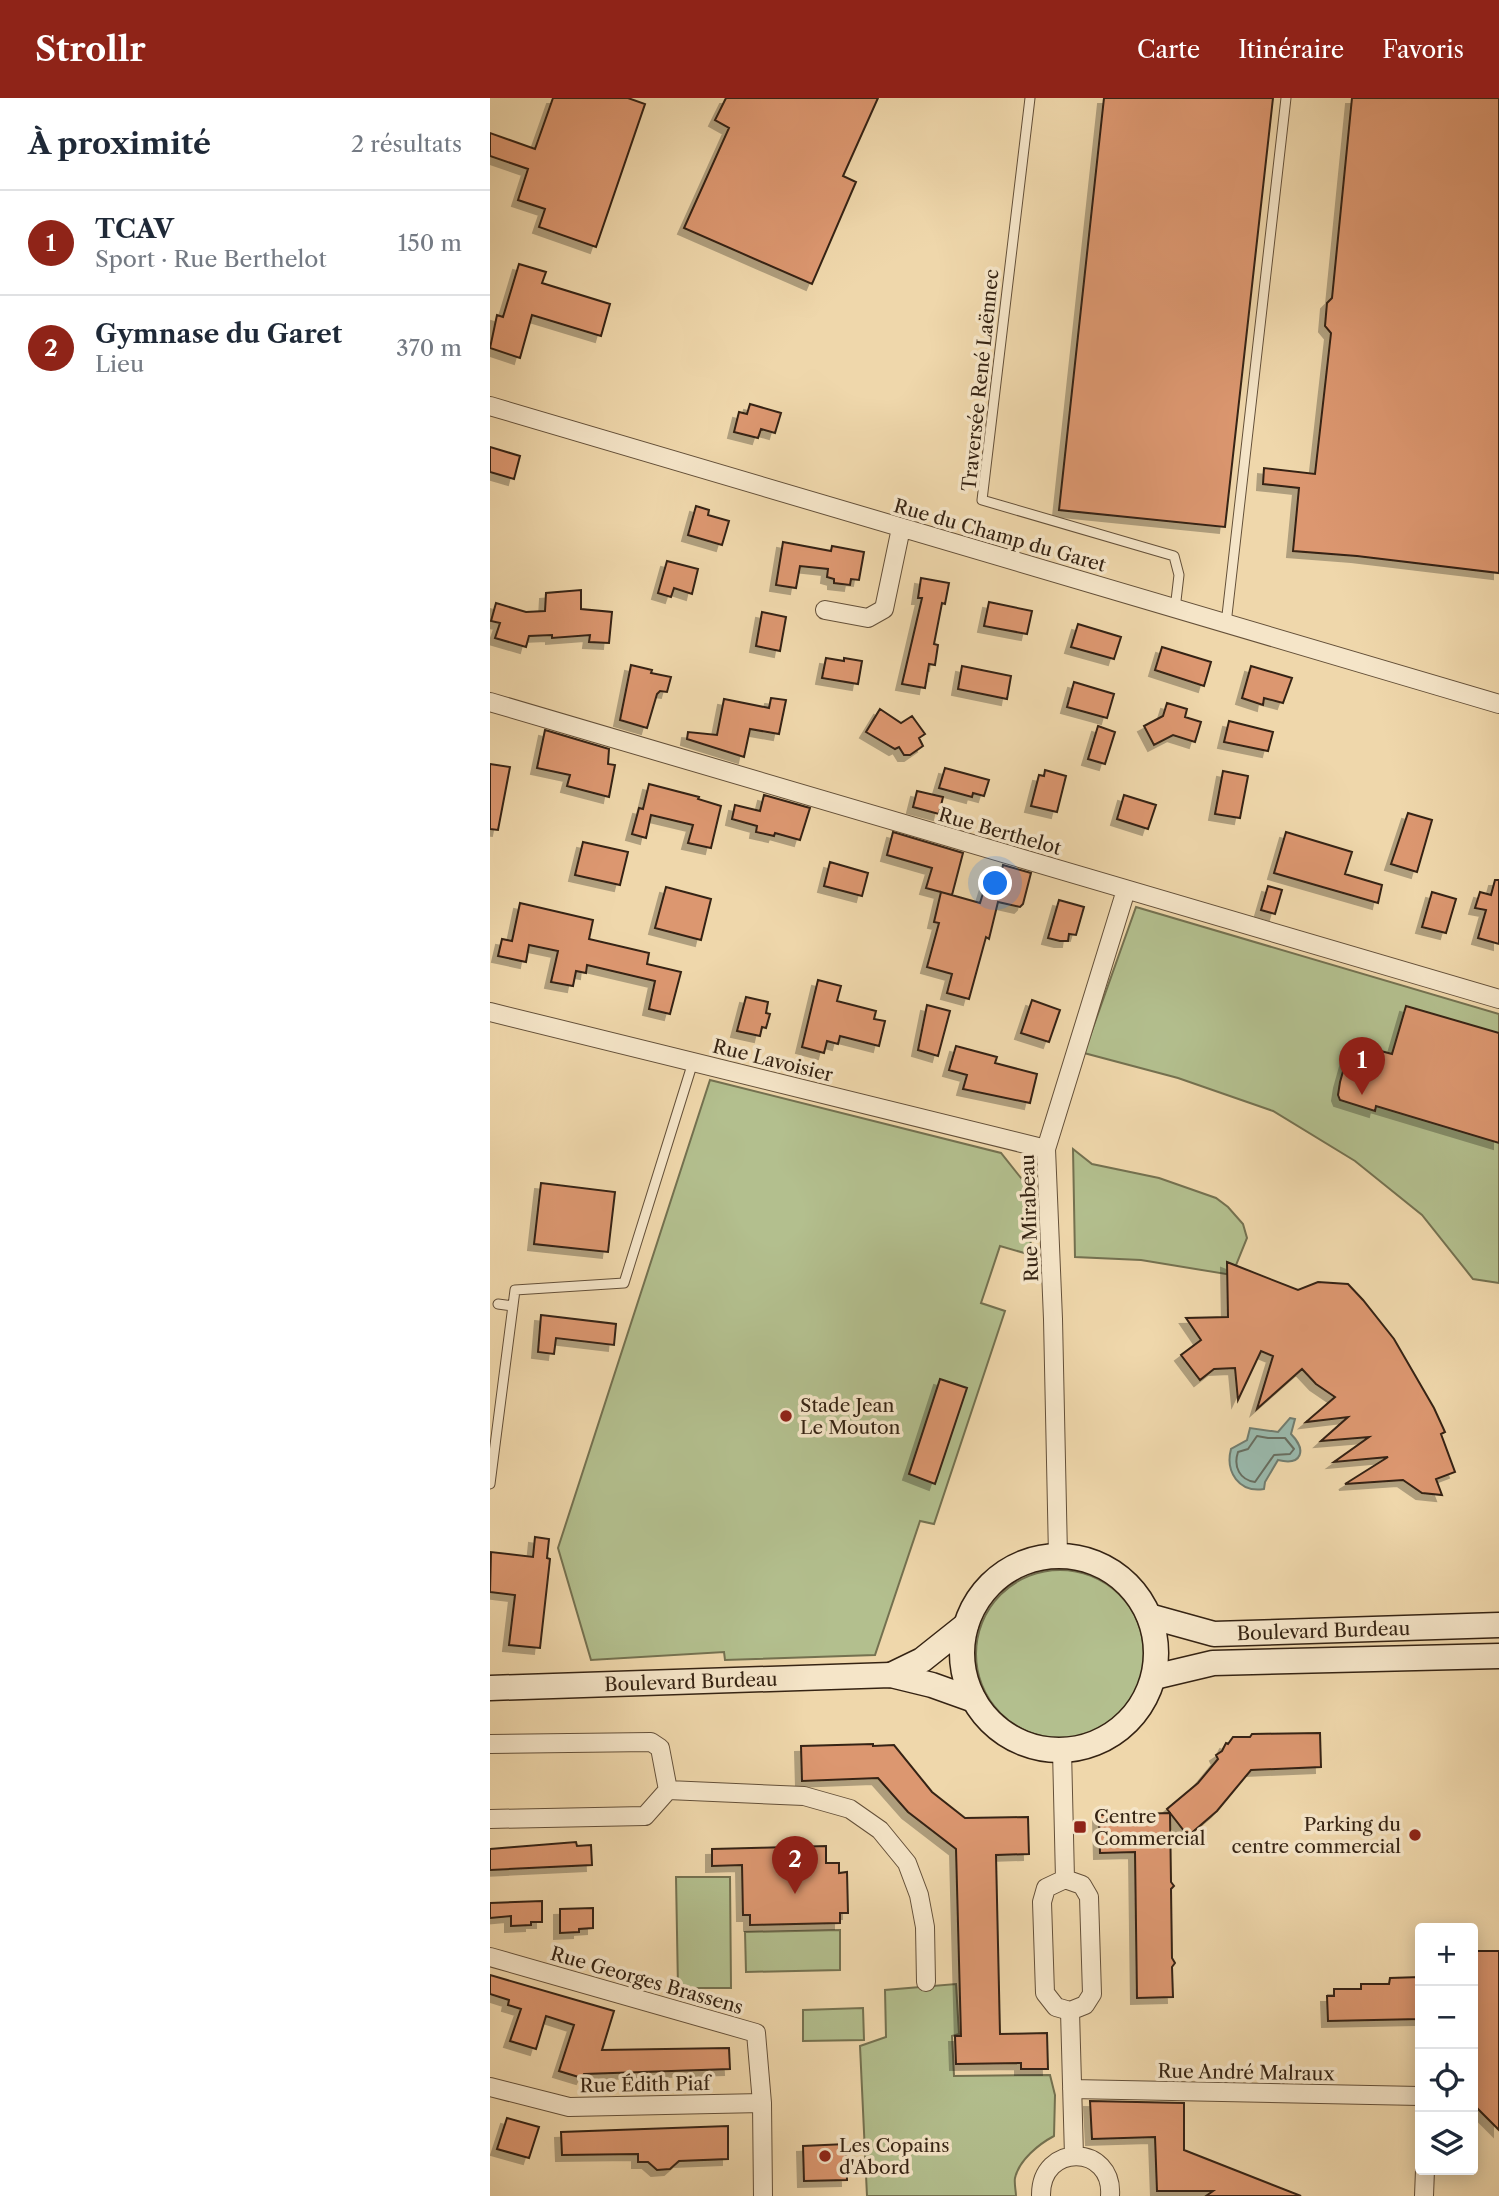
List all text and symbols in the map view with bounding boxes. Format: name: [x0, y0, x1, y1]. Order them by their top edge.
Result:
text: Strollr: [35, 29, 146, 70]
text: Carte: [1137, 35, 1200, 64]
text: Itinéraire: [1238, 35, 1344, 64]
text: Favoris: [1382, 35, 1464, 64]
text: À proximité: [28, 125, 211, 162]
text: 2 résultats: [351, 130, 462, 158]
text: TCAV: [95, 213, 174, 245]
text: 1: [46, 229, 56, 257]
text: 150 m: [398, 229, 462, 257]
text: Sport · Rue Berthelot: [95, 245, 327, 273]
street label: Traversée René Laënnec: [957, 268, 1004, 492]
text: Gymnase du Garet: [95, 318, 342, 350]
text: 2: [44, 334, 58, 362]
text: 370 m: [396, 334, 462, 362]
text: Lieu: [95, 350, 144, 378]
street label: Rue du Champ du Garet: [891, 494, 1109, 577]
street label: Rue Berthelot: [936, 803, 1064, 860]
your location: [978, 866, 1012, 900]
street label: Rue Lavoisier: [710, 1034, 835, 1087]
pin: 1: [1339, 1037, 1385, 1095]
street label: Rue Mirabeau: [1016, 1153, 1043, 1282]
place label: Stade Jean Le Mouton: [800, 1394, 901, 1439]
marker: Stade Jean Le Mouton: [778, 1408, 794, 1424]
street label: Boulevard Burdeau: [1236, 1617, 1411, 1645]
street label: Boulevard Burdeau: [604, 1668, 778, 1696]
place label: Centre Commercial: [1094, 1805, 1206, 1850]
place label: Parking du centre commercial: [1232, 1813, 1401, 1858]
marker: Centre Commercial: [1072, 1819, 1088, 1835]
marker: Parking du centre commercial: [1407, 1827, 1423, 1843]
pin: 2: [772, 1836, 818, 1894]
map controls: [1415, 1923, 1478, 2175]
button: +: [1415, 1923, 1478, 1986]
street label: Rue Georges Brassens: [548, 1942, 746, 2019]
button: −: [1415, 1986, 1478, 2049]
button: locate: [1415, 2049, 1478, 2112]
street label: Rue André Malraux: [1157, 2059, 1336, 2086]
street label: Rue Édith Piaf: [580, 2072, 713, 2097]
button: layers: [1415, 2112, 1478, 2175]
place label: Les Copains d'Abord: [839, 2134, 949, 2179]
marker: Les Copains d'Abord: [817, 2148, 833, 2164]

